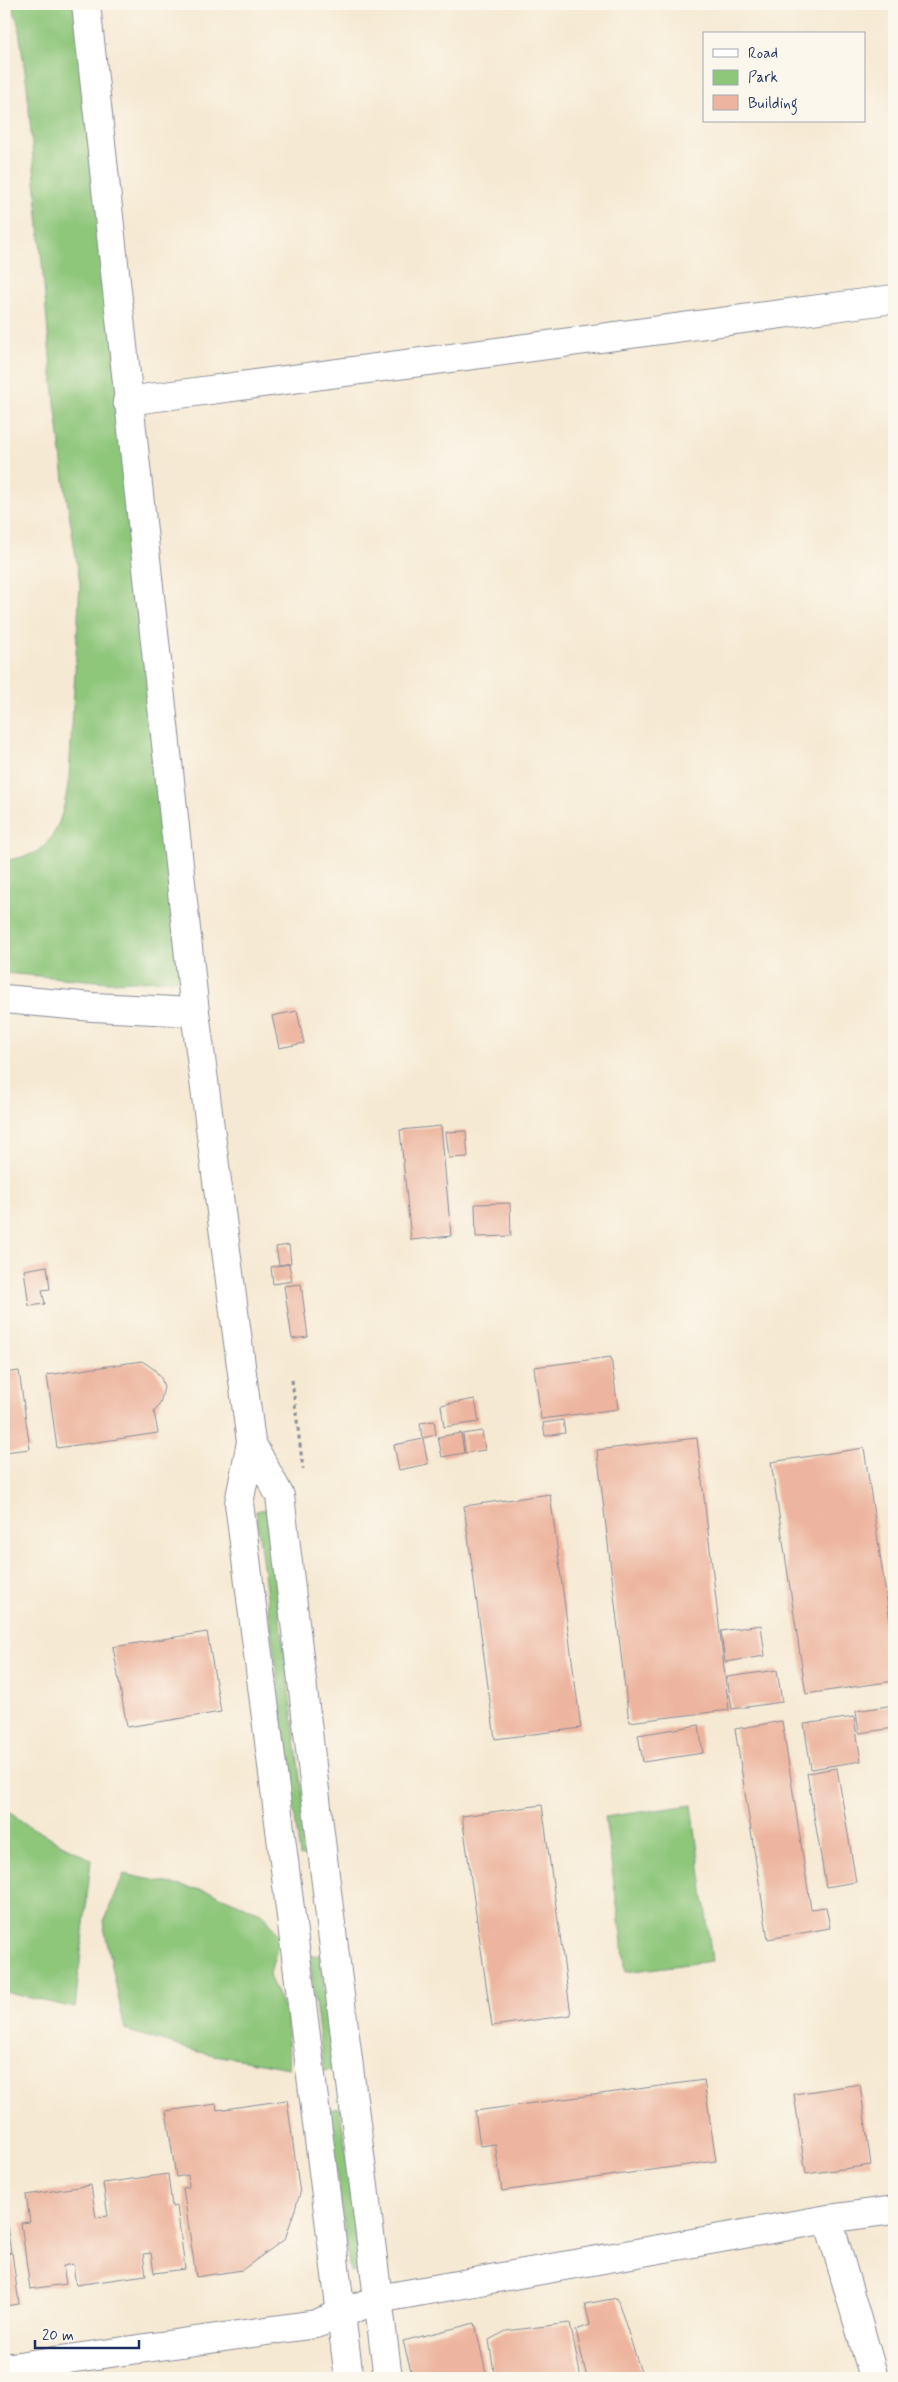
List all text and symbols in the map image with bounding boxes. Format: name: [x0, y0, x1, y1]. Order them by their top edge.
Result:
legend: [703, 32, 866, 122]
text: Road: [748, 44, 778, 64]
text: Park: [748, 68, 778, 88]
text: Building: [748, 94, 798, 115]
scale bar: [35, 2317, 139, 2349]
text: 20 m: [42, 2326, 74, 2346]

